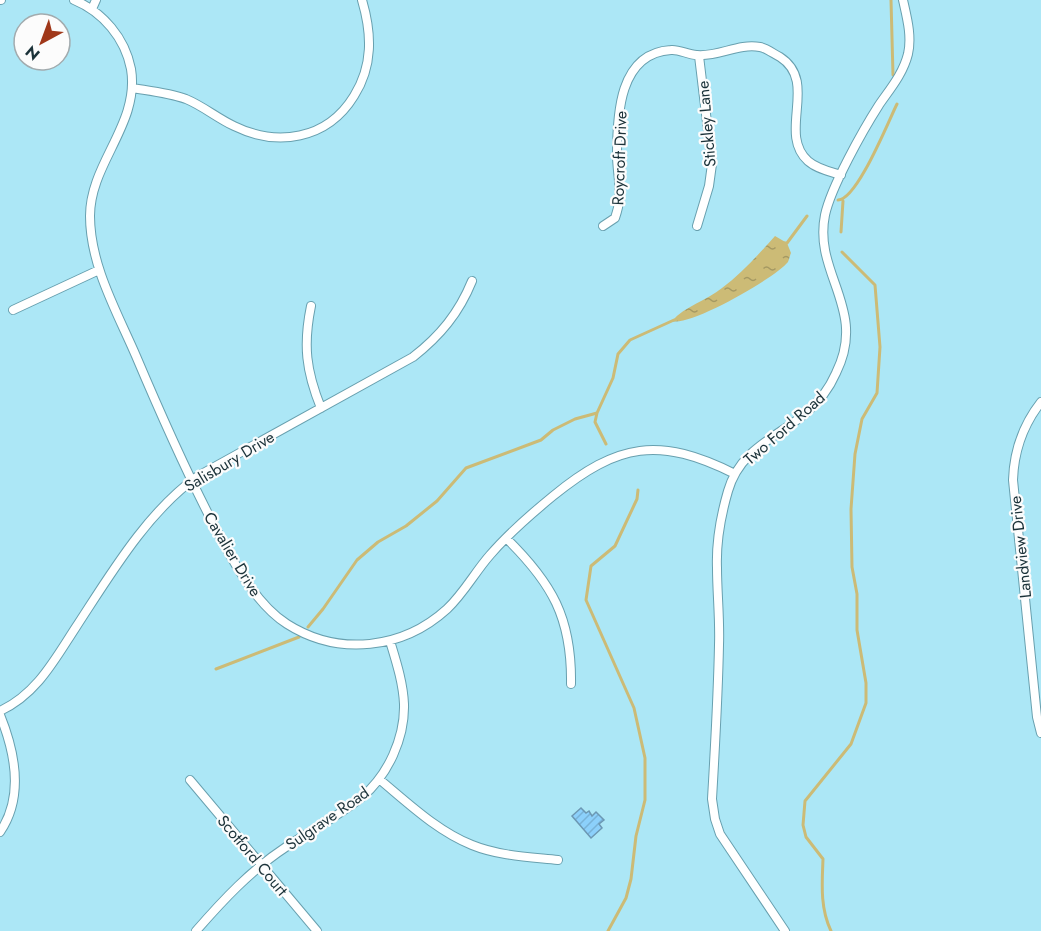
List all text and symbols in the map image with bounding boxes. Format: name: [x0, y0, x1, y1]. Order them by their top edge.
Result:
north arrow: [12, 12, 72, 72]
text: N: [20, 40, 45, 66]
street label: Stickley Lane: [691, 80, 722, 168]
street label: Roycroft Drive: [606, 110, 633, 206]
street label: Two Ford Road: [739, 386, 830, 470]
street label: Salisbury Drive: [180, 425, 279, 497]
street label: Landview Drive: [1004, 495, 1037, 599]
street label: Cavalier Drive: [198, 508, 267, 601]
street label: Sulgrave Road: [281, 781, 374, 856]
street label: Scotford Court: [212, 810, 293, 901]

